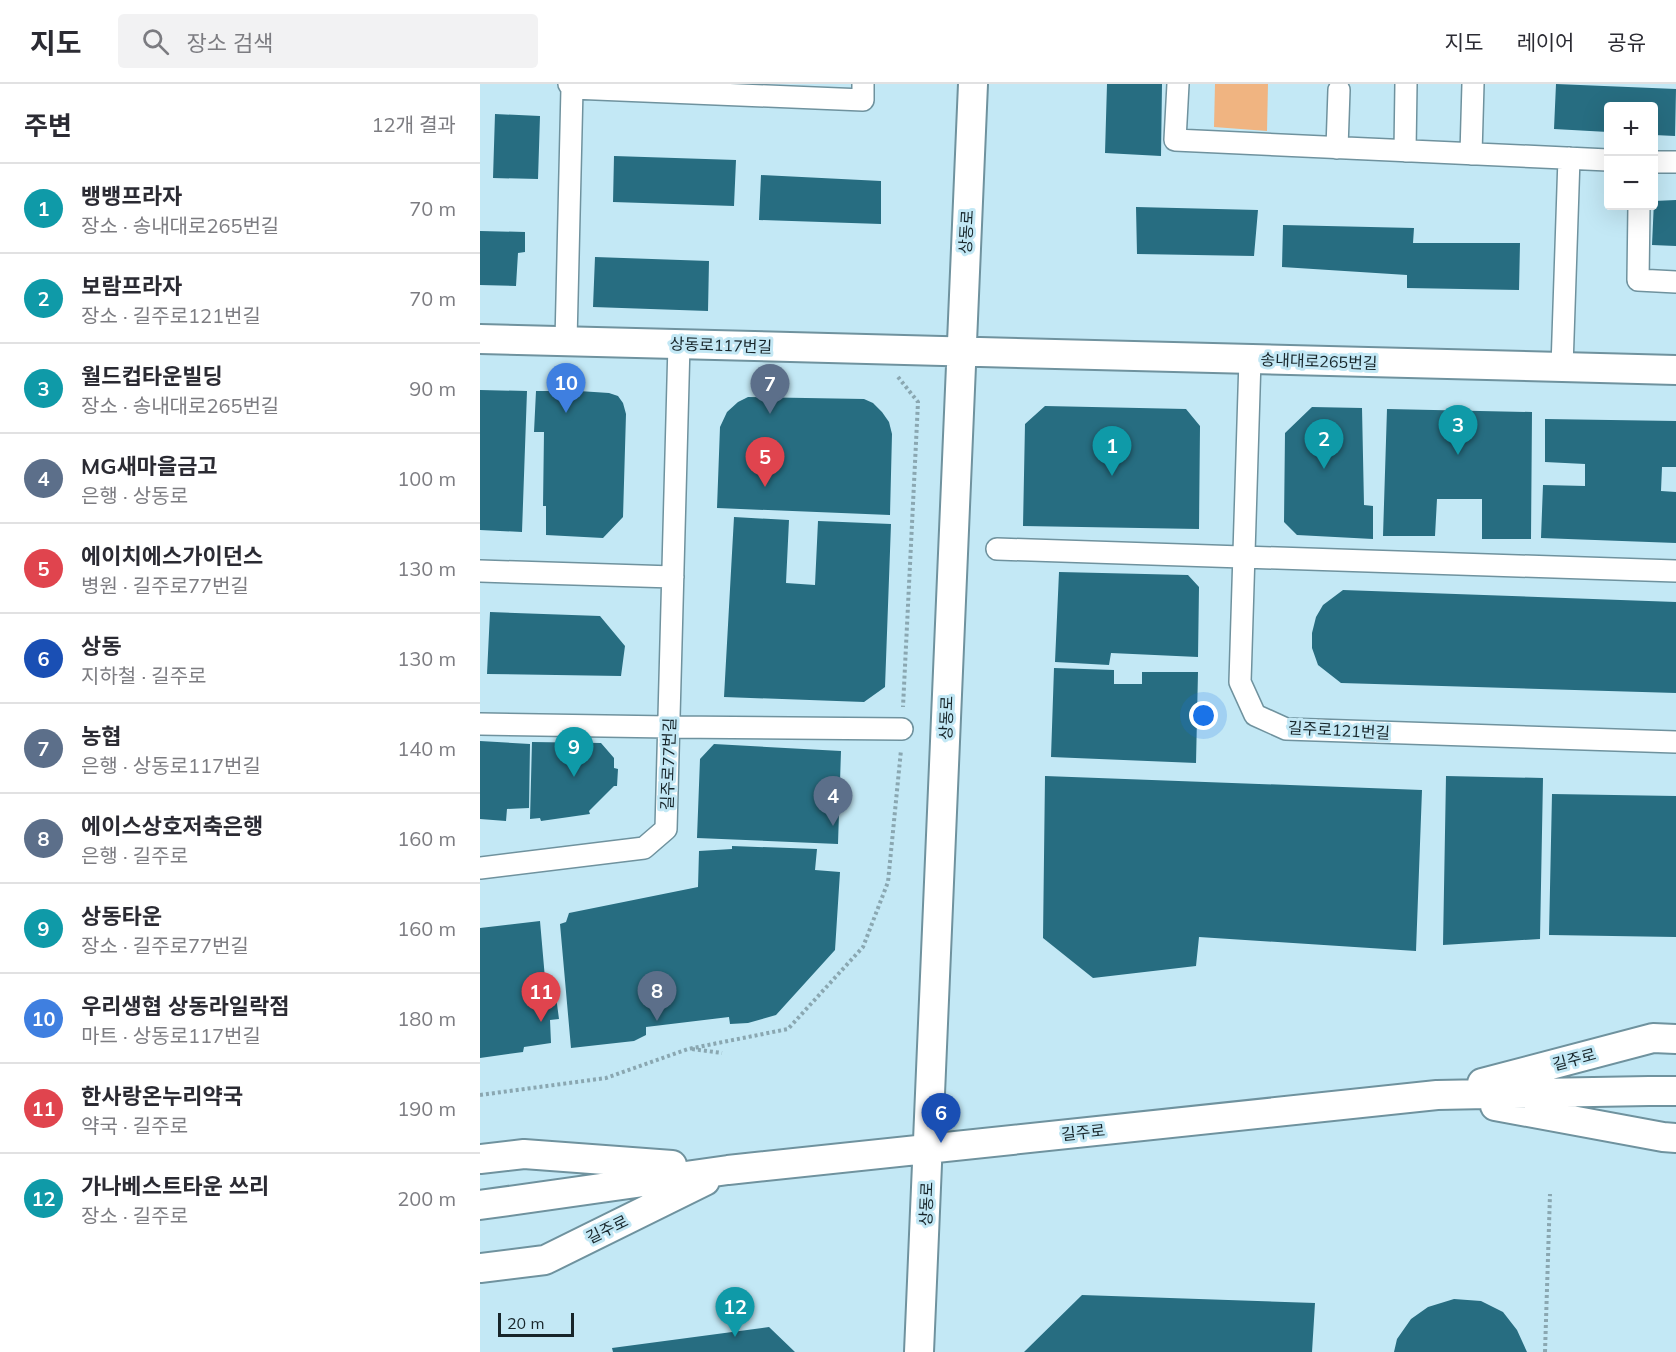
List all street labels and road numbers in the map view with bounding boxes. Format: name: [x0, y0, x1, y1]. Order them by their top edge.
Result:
street label: 상동로: [955, 209, 977, 255]
street label: 상동로117번길: [669, 333, 773, 357]
street label: 송내대로265번길: [1260, 349, 1378, 373]
street label: 상동로: [935, 695, 957, 740]
street label: 길주로77번길: [656, 717, 680, 811]
street label: 길주로121번길: [1287, 717, 1391, 743]
street label: 길주로: [1550, 1044, 1598, 1074]
street label: 길주로: [1060, 1120, 1106, 1144]
street label: 상동로: [915, 1181, 937, 1226]
street label: 길주로: [583, 1210, 631, 1248]

